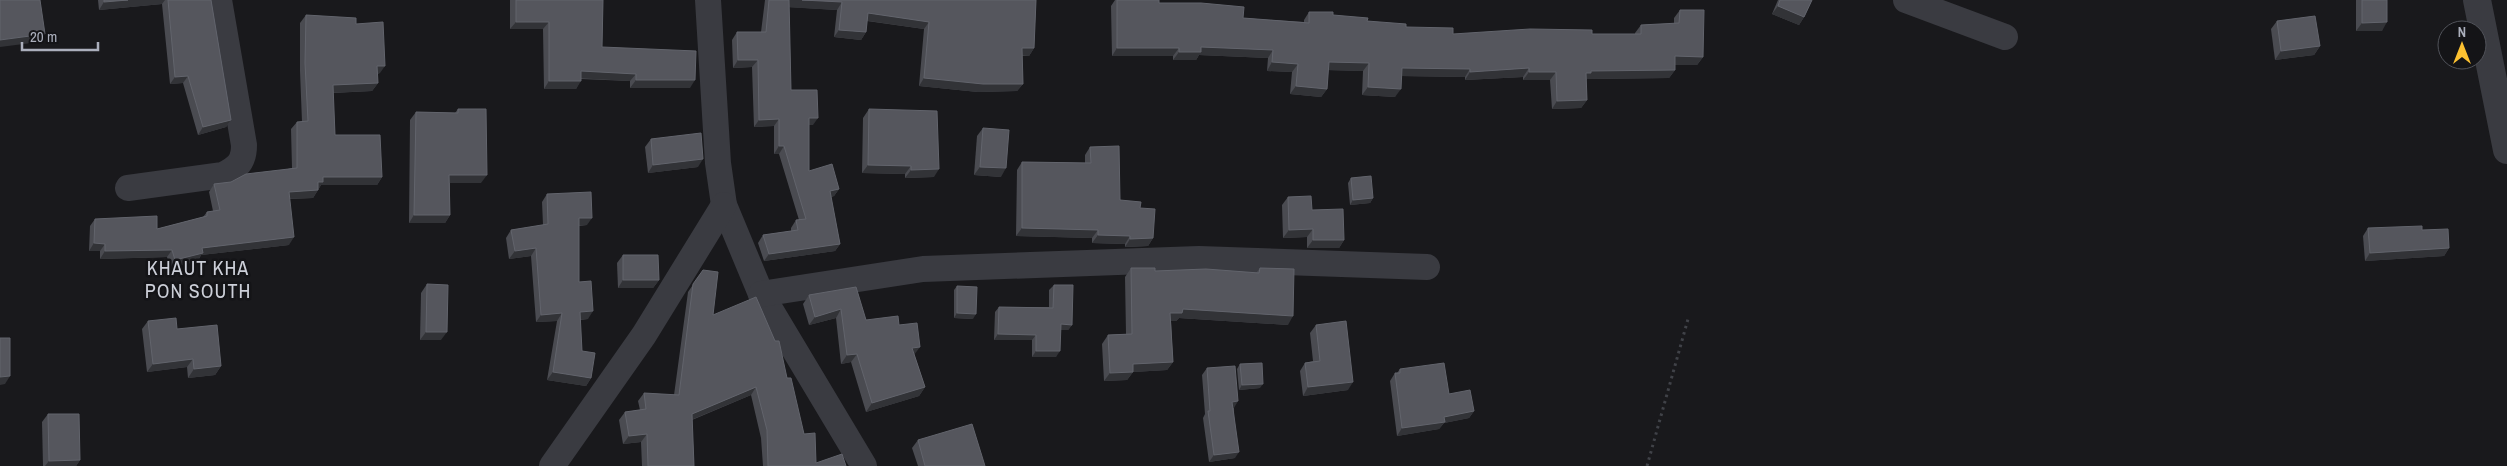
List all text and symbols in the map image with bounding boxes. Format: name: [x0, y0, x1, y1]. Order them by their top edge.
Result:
scale bar: [22, 20, 99, 52]
north arrow: [2437, 20, 2487, 70]
text: N: [2458, 23, 2466, 41]
text: 20 m: [30, 26, 57, 47]
district label: KHAUT KHA PON SOUTH: [145, 254, 251, 304]

